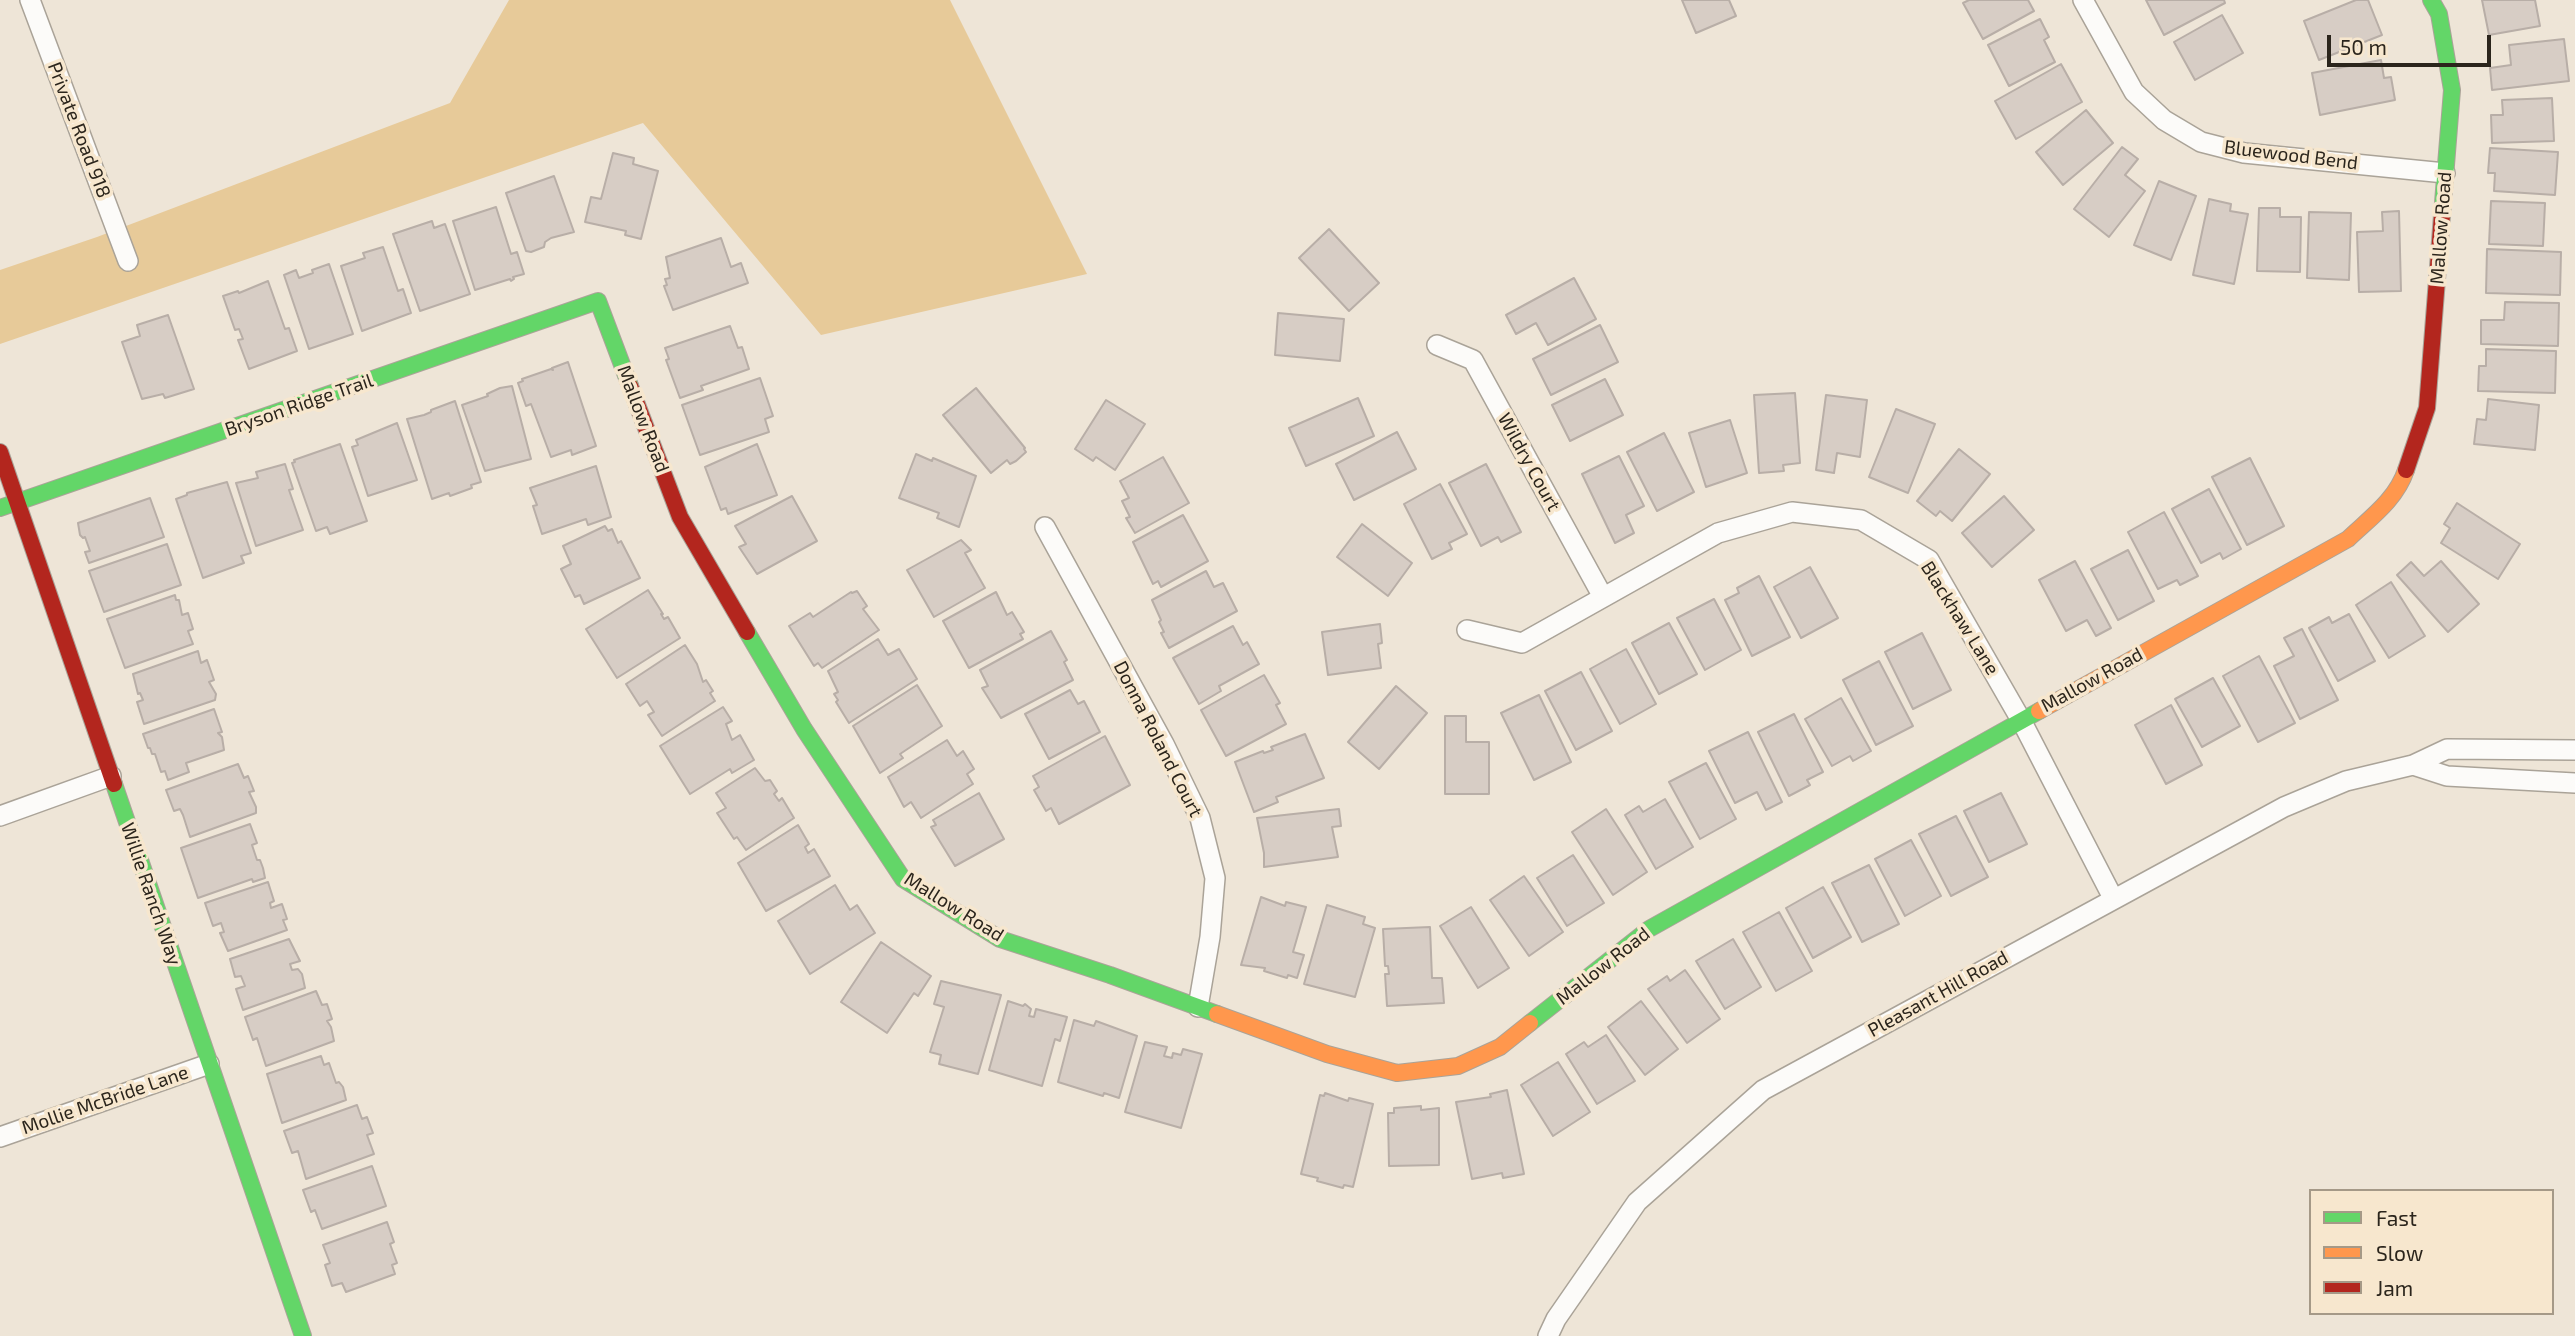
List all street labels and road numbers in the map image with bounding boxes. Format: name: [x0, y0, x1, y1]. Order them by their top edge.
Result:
street label: Private Road 918: [43, 59, 115, 201]
street label: Bluewood Bend: [2223, 135, 2359, 175]
street label: Mallow Road: [2426, 171, 2456, 285]
street label: Mallow Road: [612, 362, 674, 476]
street label: Bryson Ridge Trail: [222, 369, 376, 441]
street label: Wildry Court: [1493, 409, 1565, 515]
street label: Blackhaw Lane: [1916, 557, 2004, 679]
street label: Mallow Road: [2037, 643, 2147, 717]
street label: Donna Roland Court: [1109, 657, 1207, 821]
street label: Willie Ranch Way: [116, 820, 186, 968]
street label: Mallow Road: [900, 867, 1008, 947]
street label: Mallow Road: [1552, 922, 1654, 1010]
street label: Pleasant Hill Road: [1864, 946, 2012, 1042]
street label: Mollie McBride Lane: [19, 1061, 191, 1139]

